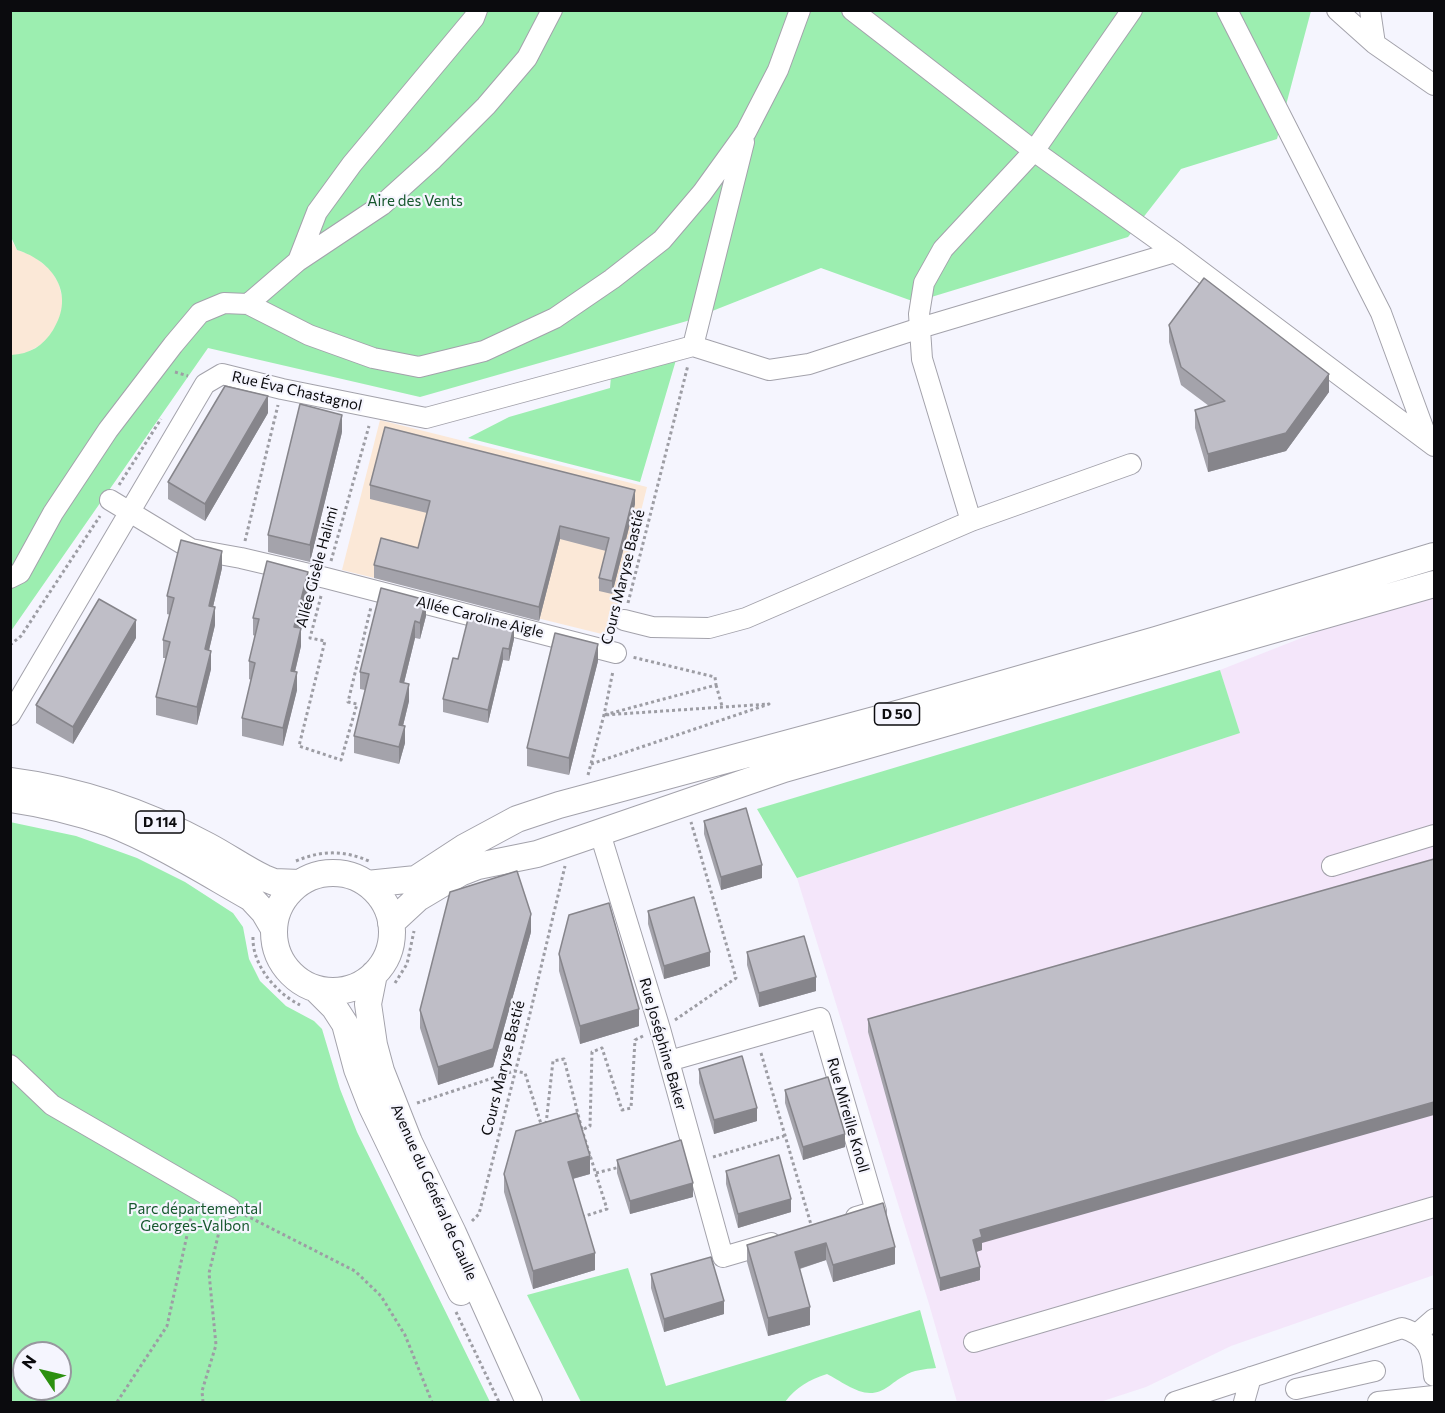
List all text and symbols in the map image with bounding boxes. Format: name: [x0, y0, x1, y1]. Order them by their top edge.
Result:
park label: Aire des Vents: [367, 192, 463, 210]
street label: Rue Éva Chastagnol: [230, 367, 364, 415]
street label: Allée Gisèle Halimi: [292, 505, 342, 629]
street label: Cours Maryse Bastié: [598, 508, 648, 646]
street label: Allée Caroline Aigle: [414, 592, 546, 642]
road number: D 50: [874, 703, 920, 725]
road number: D 114: [136, 811, 184, 833]
street label: Rue Joséphine Baker: [635, 976, 691, 1112]
street label: Cours Maryse Bastié: [478, 999, 528, 1137]
street label: Rue Mireille Knoll: [823, 1056, 873, 1174]
street label: Avenue du Général de Gaulle: [387, 1101, 481, 1283]
park label: Parc départemental Georges-Valbon: [128, 1200, 262, 1235]
north arrow: [12, 1341, 72, 1401]
text: N: [17, 1351, 40, 1372]

